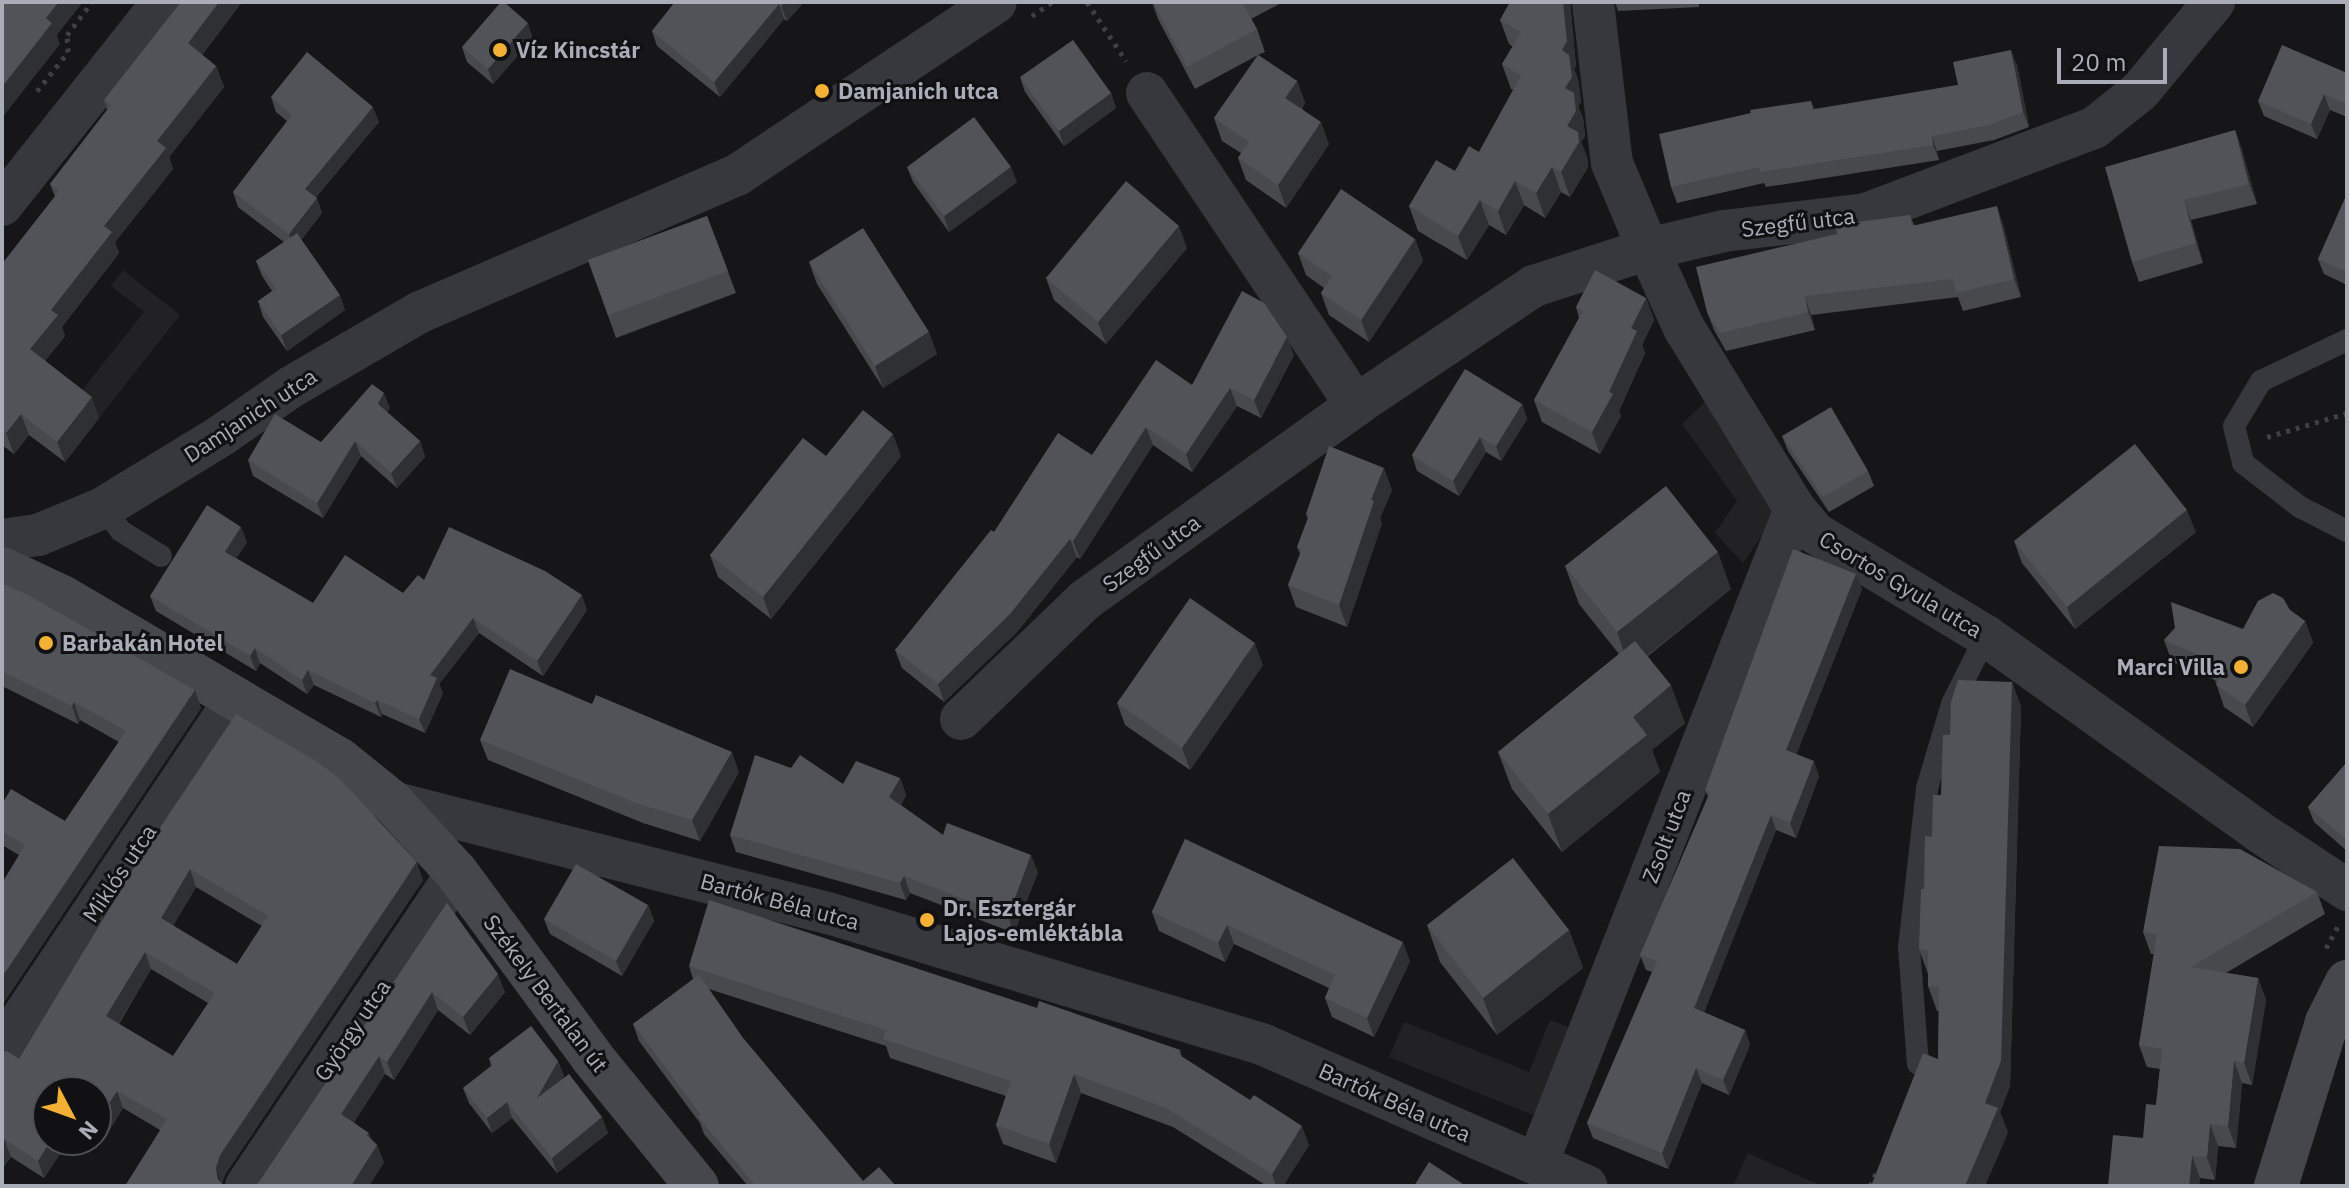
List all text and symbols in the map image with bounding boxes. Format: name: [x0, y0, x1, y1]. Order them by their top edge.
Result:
scale bar: [2061, 32, 2171, 82]
place label: Víz Kincstár: [516, 37, 640, 63]
marker: Víz Kincstár: [491, 41, 509, 59]
text: 20 m: [2071, 46, 2126, 78]
place label: Damjanich utca: [838, 78, 999, 104]
marker: Damjanich utca: [813, 82, 831, 100]
street label: Szegfű utca: [1740, 202, 1856, 242]
street label: Damjanich utca: [179, 362, 321, 468]
street label: Szegfű utca: [1097, 509, 1205, 597]
street label: Csortos Gyula utca: [1815, 525, 1987, 643]
place label: Barbakán Hotel: [62, 630, 223, 656]
marker: Barbakán Hotel: [37, 634, 55, 652]
place label: Marci Villa: [2117, 654, 2225, 680]
marker: Marci Villa: [2232, 658, 2250, 676]
street label: Zsolt utca: [1636, 786, 1696, 886]
street label: Miklós utca: [77, 819, 161, 927]
street label: Bartók Béla utca: [698, 867, 862, 935]
place label: Dr. Esztergár Lajos-emléktábla: [943, 894, 1123, 946]
street label: Székely Bertalan út: [478, 909, 614, 1077]
marker: Dr. Esztergár Lajos-emléktábla: [918, 911, 936, 929]
street label: György utca: [308, 974, 396, 1086]
street label: Bartók Béla utca: [1315, 1057, 1475, 1147]
north arrow: [32, 1076, 112, 1156]
text: N: [73, 1115, 105, 1146]

